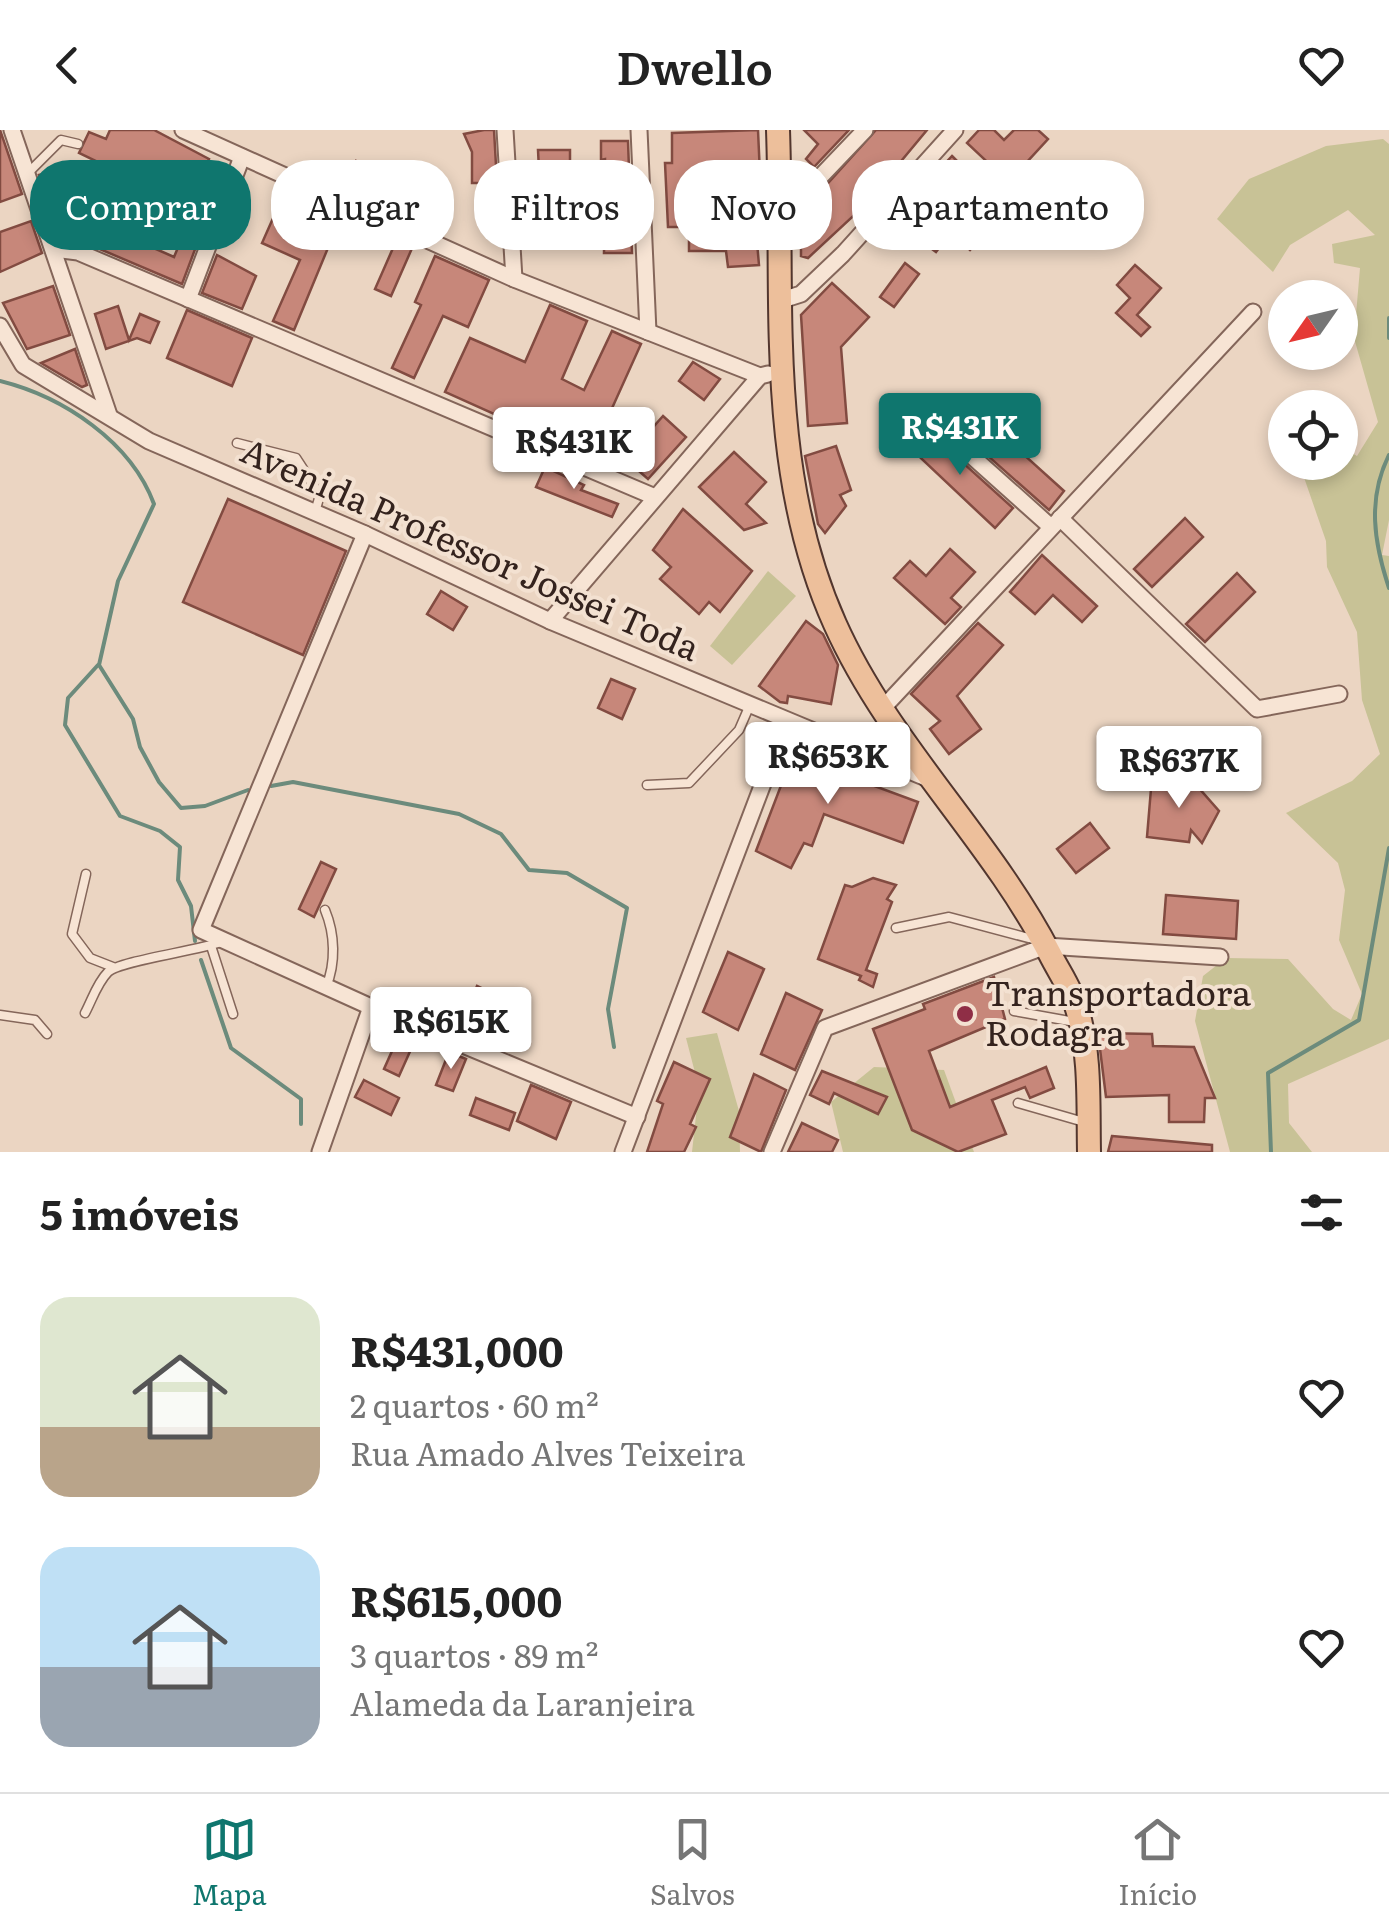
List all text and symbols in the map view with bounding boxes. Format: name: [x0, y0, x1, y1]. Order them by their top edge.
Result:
text: Dwello: [616, 32, 773, 99]
icon: back: [40, 38, 95, 93]
icon: heart: [1294, 38, 1349, 93]
chip: Comprar: [30, 160, 251, 250]
chip: Alugar: [271, 160, 454, 250]
chip: Filtros: [474, 160, 654, 250]
chip: Novo: [674, 160, 832, 250]
chip: Apartamento: [852, 160, 1144, 250]
north arrow: [1268, 280, 1358, 370]
map controls: [1268, 280, 1358, 480]
button: locate: [1268, 390, 1358, 480]
pin: R$431K: [879, 393, 1041, 478]
text: R$431K: [901, 401, 1019, 449]
pin: R$431K: [493, 407, 655, 492]
text: R$431K: [515, 415, 633, 463]
street label: Avenida Professor Jossei Toda: [234, 422, 709, 672]
pin: R$653K: [747, 722, 909, 807]
pin: R$637K: [1098, 726, 1260, 811]
text: R$653K: [767, 730, 889, 778]
text: R$637K: [1118, 734, 1240, 782]
place label: Transportadora Rodagra: [985, 965, 1251, 1057]
pin: R$615K: [370, 987, 532, 1072]
text: R$615K: [392, 995, 510, 1043]
marker: Transportadora Rodagra: [954, 1003, 976, 1025]
text: 5 imóveis: [40, 1181, 239, 1243]
icon: filters: [1294, 1185, 1349, 1240]
text: R$431,000: [350, 1318, 564, 1380]
icon: home: [120, 1337, 240, 1457]
icon: heart: [1294, 1370, 1349, 1425]
text: 2 quartos · 60 m²: [350, 1380, 599, 1428]
text: Rua Amado Alves Teixeira: [350, 1428, 745, 1476]
text: R$615,000: [350, 1568, 562, 1630]
icon: home: [120, 1587, 240, 1707]
icon: heart: [1294, 1620, 1349, 1675]
text: 3 quartos · 89 m²: [350, 1630, 598, 1678]
text: Alameda da Laranjeira: [350, 1678, 695, 1726]
tab: Mapa: [192, 1812, 267, 1914]
tab: Salvos: [650, 1812, 735, 1914]
tab: Início: [1118, 1812, 1197, 1914]

